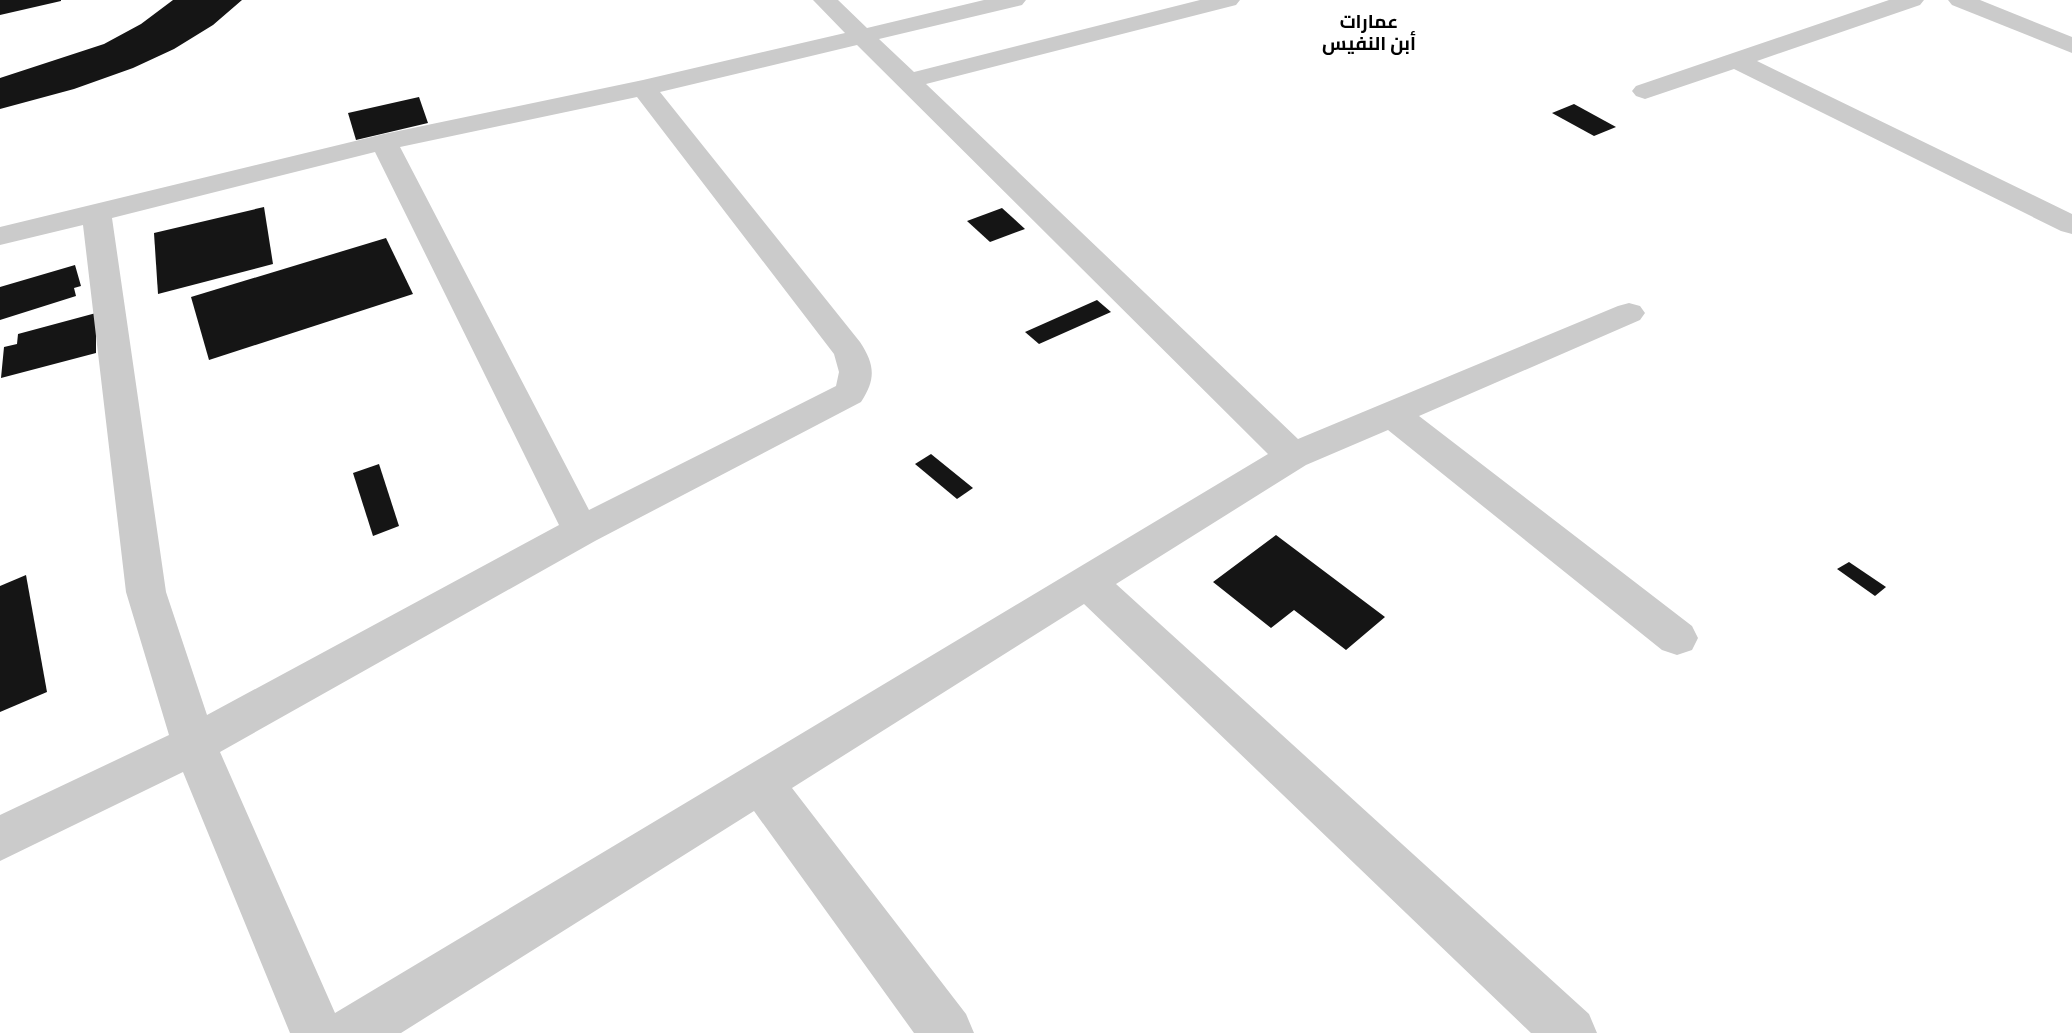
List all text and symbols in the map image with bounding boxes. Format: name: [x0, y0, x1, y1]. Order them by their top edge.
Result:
district label: عمارات أبن النفيس: [1322, 10, 1416, 55]

